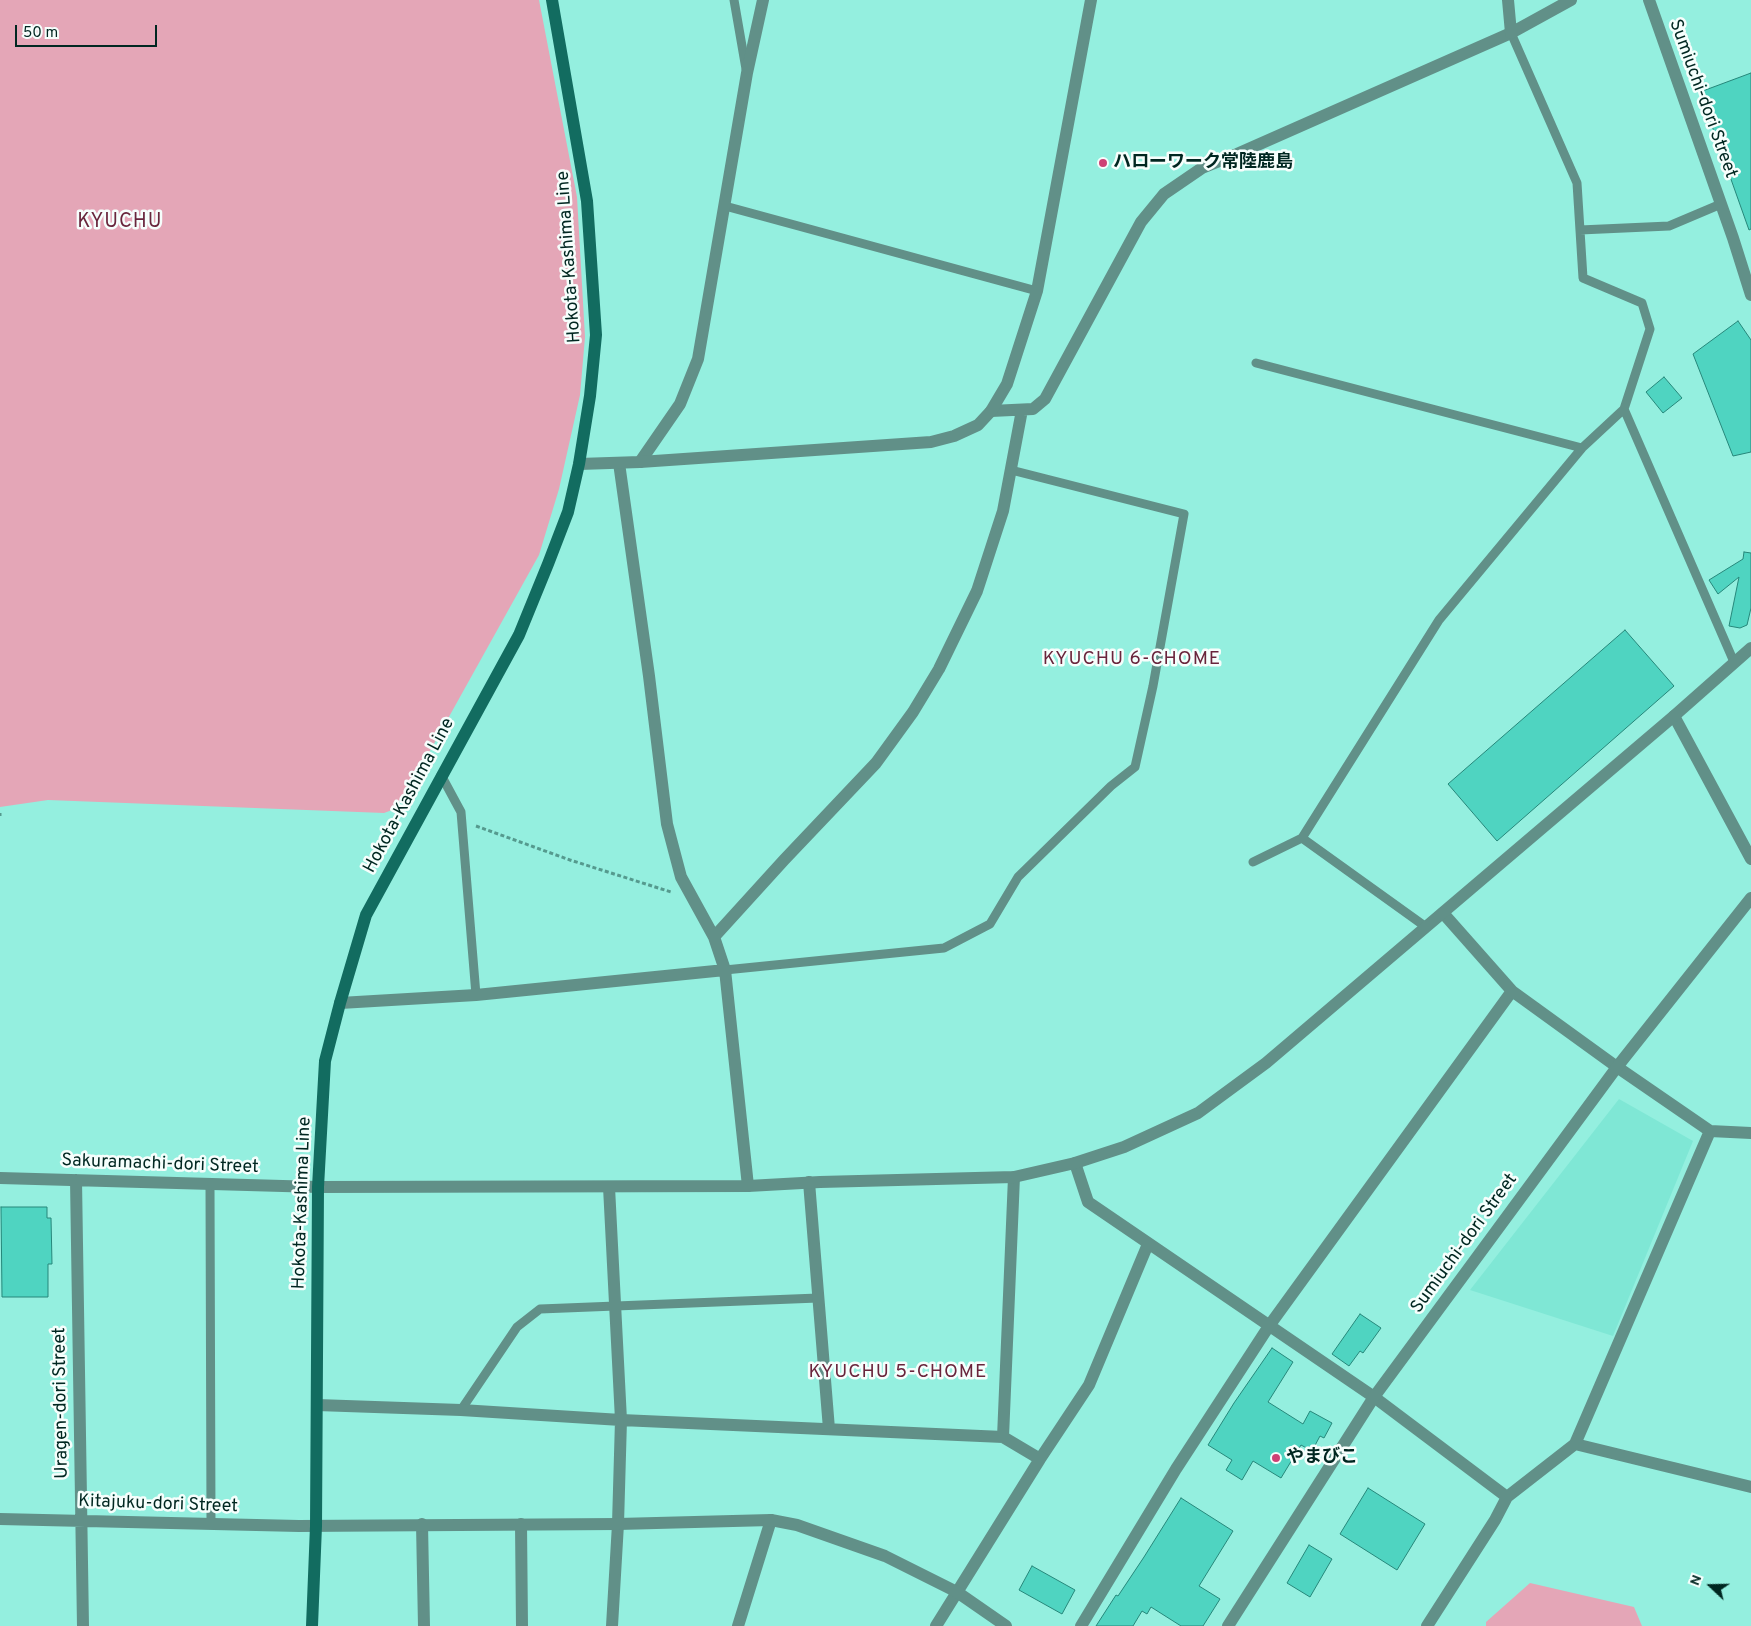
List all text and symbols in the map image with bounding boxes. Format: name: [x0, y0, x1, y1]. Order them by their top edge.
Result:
scale bar: [18, 15, 160, 47]
street label: Sumiuchi-dori Street: [1663, 17, 1741, 181]
text: 50 m: [23, 24, 58, 43]
place label: ハローワーク常陸鹿島: [1113, 152, 1293, 174]
marker: ハローワーク常陸鹿島: [1097, 157, 1109, 169]
street label: Hokota-Kashima Line: [553, 170, 587, 344]
district label: KYUCHU: [77, 211, 163, 235]
district label: KYUCHU 6-CHOME: [1041, 649, 1223, 671]
street label: Hokota-Kashima Line: [360, 715, 460, 877]
street label: Hokota-Kashima Line: [289, 1116, 317, 1290]
street label: Sakuramachi-dori Street: [61, 1151, 259, 1179]
street label: Sumiuchi-dori Street: [1407, 1170, 1523, 1318]
street label: Uragen-dori Street: [50, 1327, 74, 1479]
district label: KYUCHU 5-CHOME: [807, 1362, 989, 1384]
place label: やまびこ: [1286, 1447, 1358, 1469]
marker: やまびこ: [1270, 1452, 1282, 1464]
street label: Kitajuku-dori Street: [78, 1491, 238, 1519]
north arrow: [1686, 1561, 1736, 1611]
text: N: [1687, 1573, 1706, 1588]

